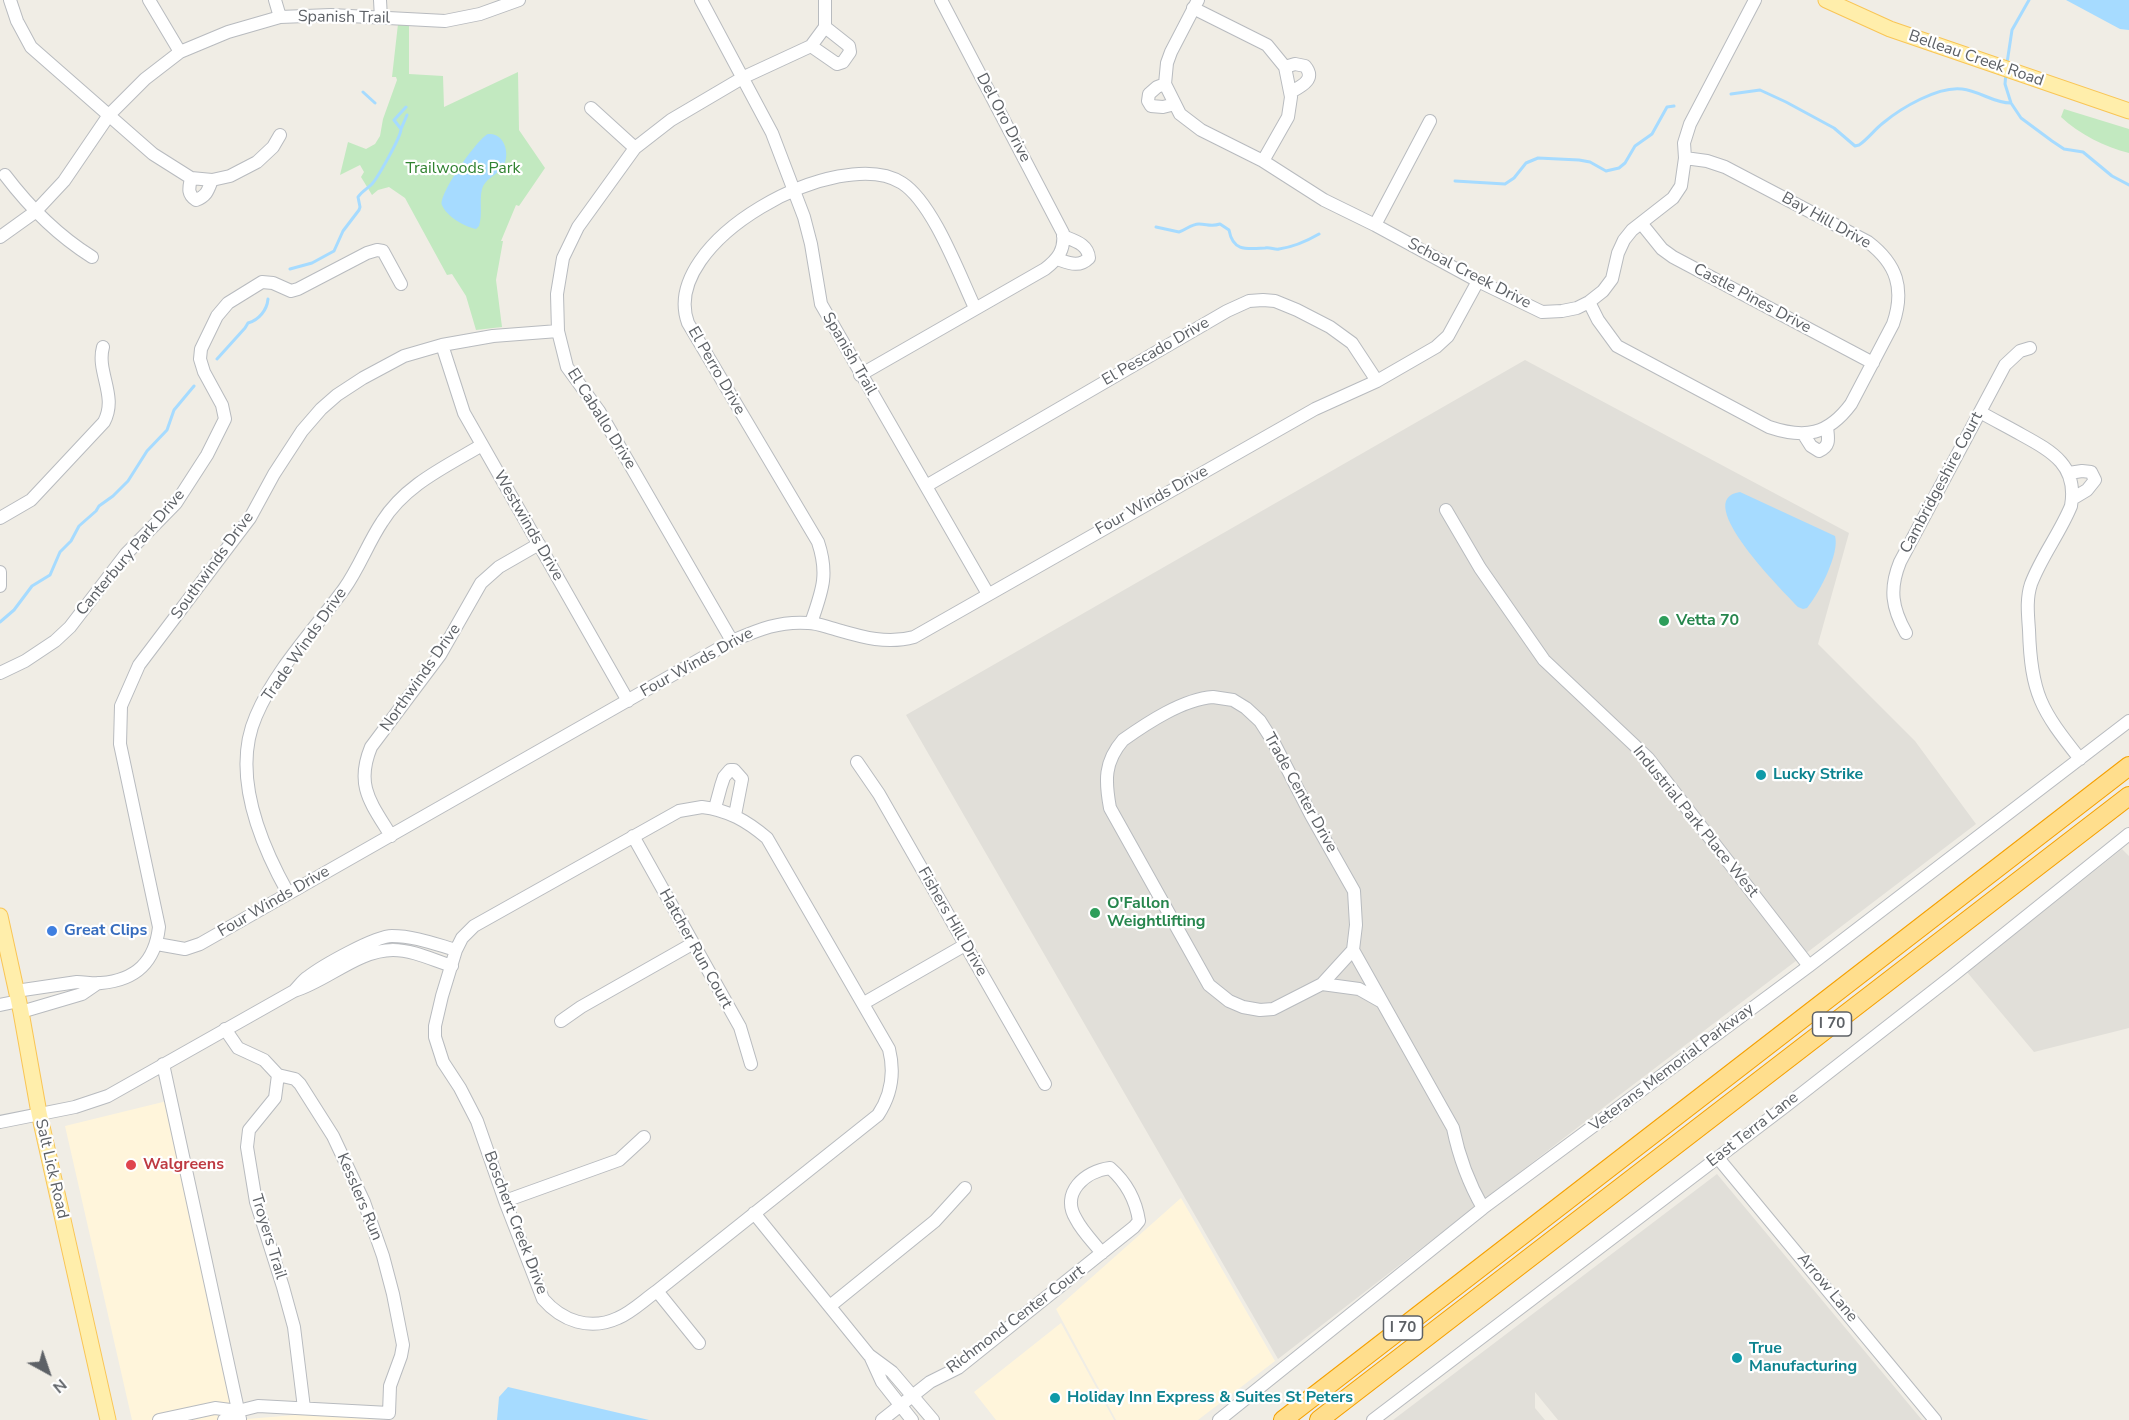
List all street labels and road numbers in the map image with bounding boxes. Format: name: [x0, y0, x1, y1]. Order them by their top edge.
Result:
street label: Spanish Trail: [298, 8, 390, 28]
street label: Belleau Creek Road: [1906, 27, 2046, 91]
street label: Del Oro Drive: [971, 70, 1035, 166]
street label: Bay Hill Drive: [1778, 189, 1874, 253]
street label: Schoal Creek Drive: [1404, 235, 1534, 313]
street label: Castle Pines Drive: [1690, 260, 1814, 338]
street label: Spanish Trail: [818, 309, 880, 399]
street label: El Pescado Drive: [1099, 314, 1213, 390]
street label: El Perro Drive: [683, 323, 749, 419]
street label: El Caballo Drive: [562, 365, 640, 473]
street label: Cambridgeshire Court: [1897, 409, 1987, 557]
street label: Four Winds Drive: [1092, 462, 1212, 540]
street label: Westwinds Drive: [489, 468, 567, 584]
street label: Canterbury Park Drive: [73, 486, 189, 620]
street label: Southwinds Drive: [168, 509, 258, 623]
street label: Trade Winds Drive: [259, 585, 351, 705]
street label: Northwinds Drive: [377, 621, 465, 735]
street label: Four Winds Drive: [637, 624, 757, 702]
street label: Trade Center Drive: [1259, 730, 1341, 856]
street label: Industrial Park Place West: [1628, 742, 1762, 902]
street label: Four Winds Drive: [215, 862, 333, 942]
street label: Fishers Hill Drive: [913, 864, 991, 980]
street label: Hatcher Run Court: [654, 886, 736, 1012]
street label: Veterans Memorial Parkway: [1586, 1000, 1758, 1136]
road number: I 70: [1812, 1012, 1852, 1036]
street label: East Terra Lane: [1703, 1088, 1803, 1172]
street label: Salt Lick Road: [30, 1117, 72, 1221]
street label: Boschert Creek Drive: [479, 1149, 551, 1297]
street label: Kesslers Run: [332, 1150, 386, 1244]
street label: Troyers Trail: [246, 1192, 290, 1282]
street label: Arrow Lane: [1793, 1250, 1861, 1326]
street label: Richmond Center Court: [943, 1262, 1089, 1378]
road number: I 70: [1384, 1316, 1422, 1340]

